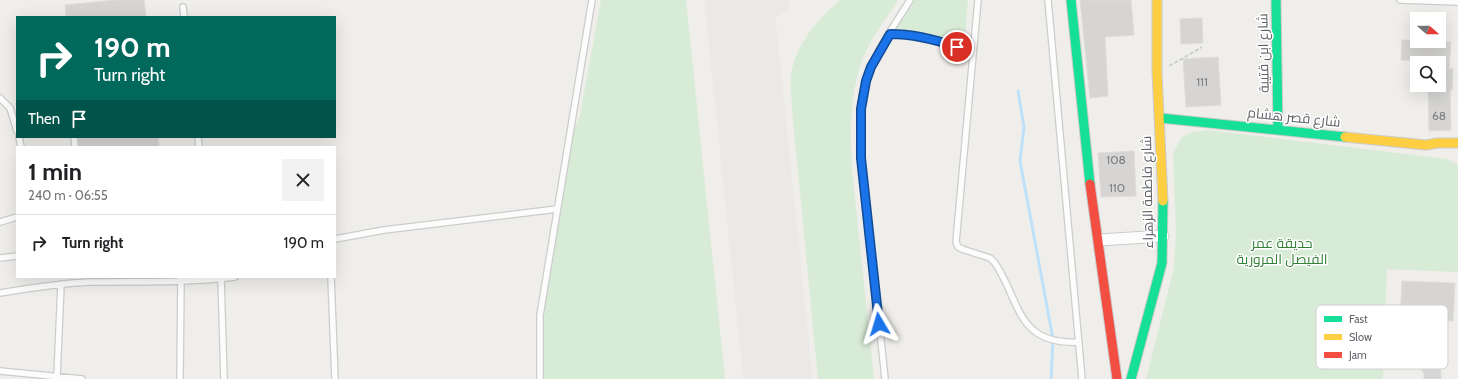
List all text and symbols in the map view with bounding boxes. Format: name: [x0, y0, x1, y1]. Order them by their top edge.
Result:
north arrow: [1410, 12, 1446, 48]
map controls: [1410, 12, 1446, 92]
street label: شارع ابن قتيبة: [1253, 13, 1273, 93]
text: 190 m: [94, 30, 170, 64]
pin: [940, 30, 974, 64]
icon: right: [28, 32, 80, 84]
icon: arrive: [946, 36, 968, 58]
button: search: [1410, 56, 1446, 92]
text: Turn right: [94, 64, 165, 86]
house number: 111: [1196, 74, 1208, 89]
street label: شارع قصر هشام: [1246, 103, 1342, 132]
icon: arrive: [68, 108, 90, 130]
house number: 68: [1432, 108, 1446, 123]
text: Then: [28, 110, 60, 128]
street label: شارع فاطمة الزهراء: [1137, 136, 1157, 248]
house number: 108: [1106, 152, 1126, 167]
text: 1 min: [28, 157, 82, 186]
button: close: [282, 159, 324, 201]
house number: 110: [1109, 180, 1125, 195]
text: 240 m · 06:55: [28, 187, 108, 203]
icon: right: [28, 232, 50, 254]
text: Turn right: [62, 234, 123, 252]
text: 190 m: [284, 234, 324, 252]
park label: حديقة عمر الفيصل المرورية: [1236, 234, 1328, 268]
position arrow: [858, 303, 900, 345]
legend: [1316, 305, 1448, 369]
text: Fast: [1349, 312, 1368, 326]
text: Slow: [1349, 330, 1372, 344]
text: Jam: [1348, 348, 1367, 362]

